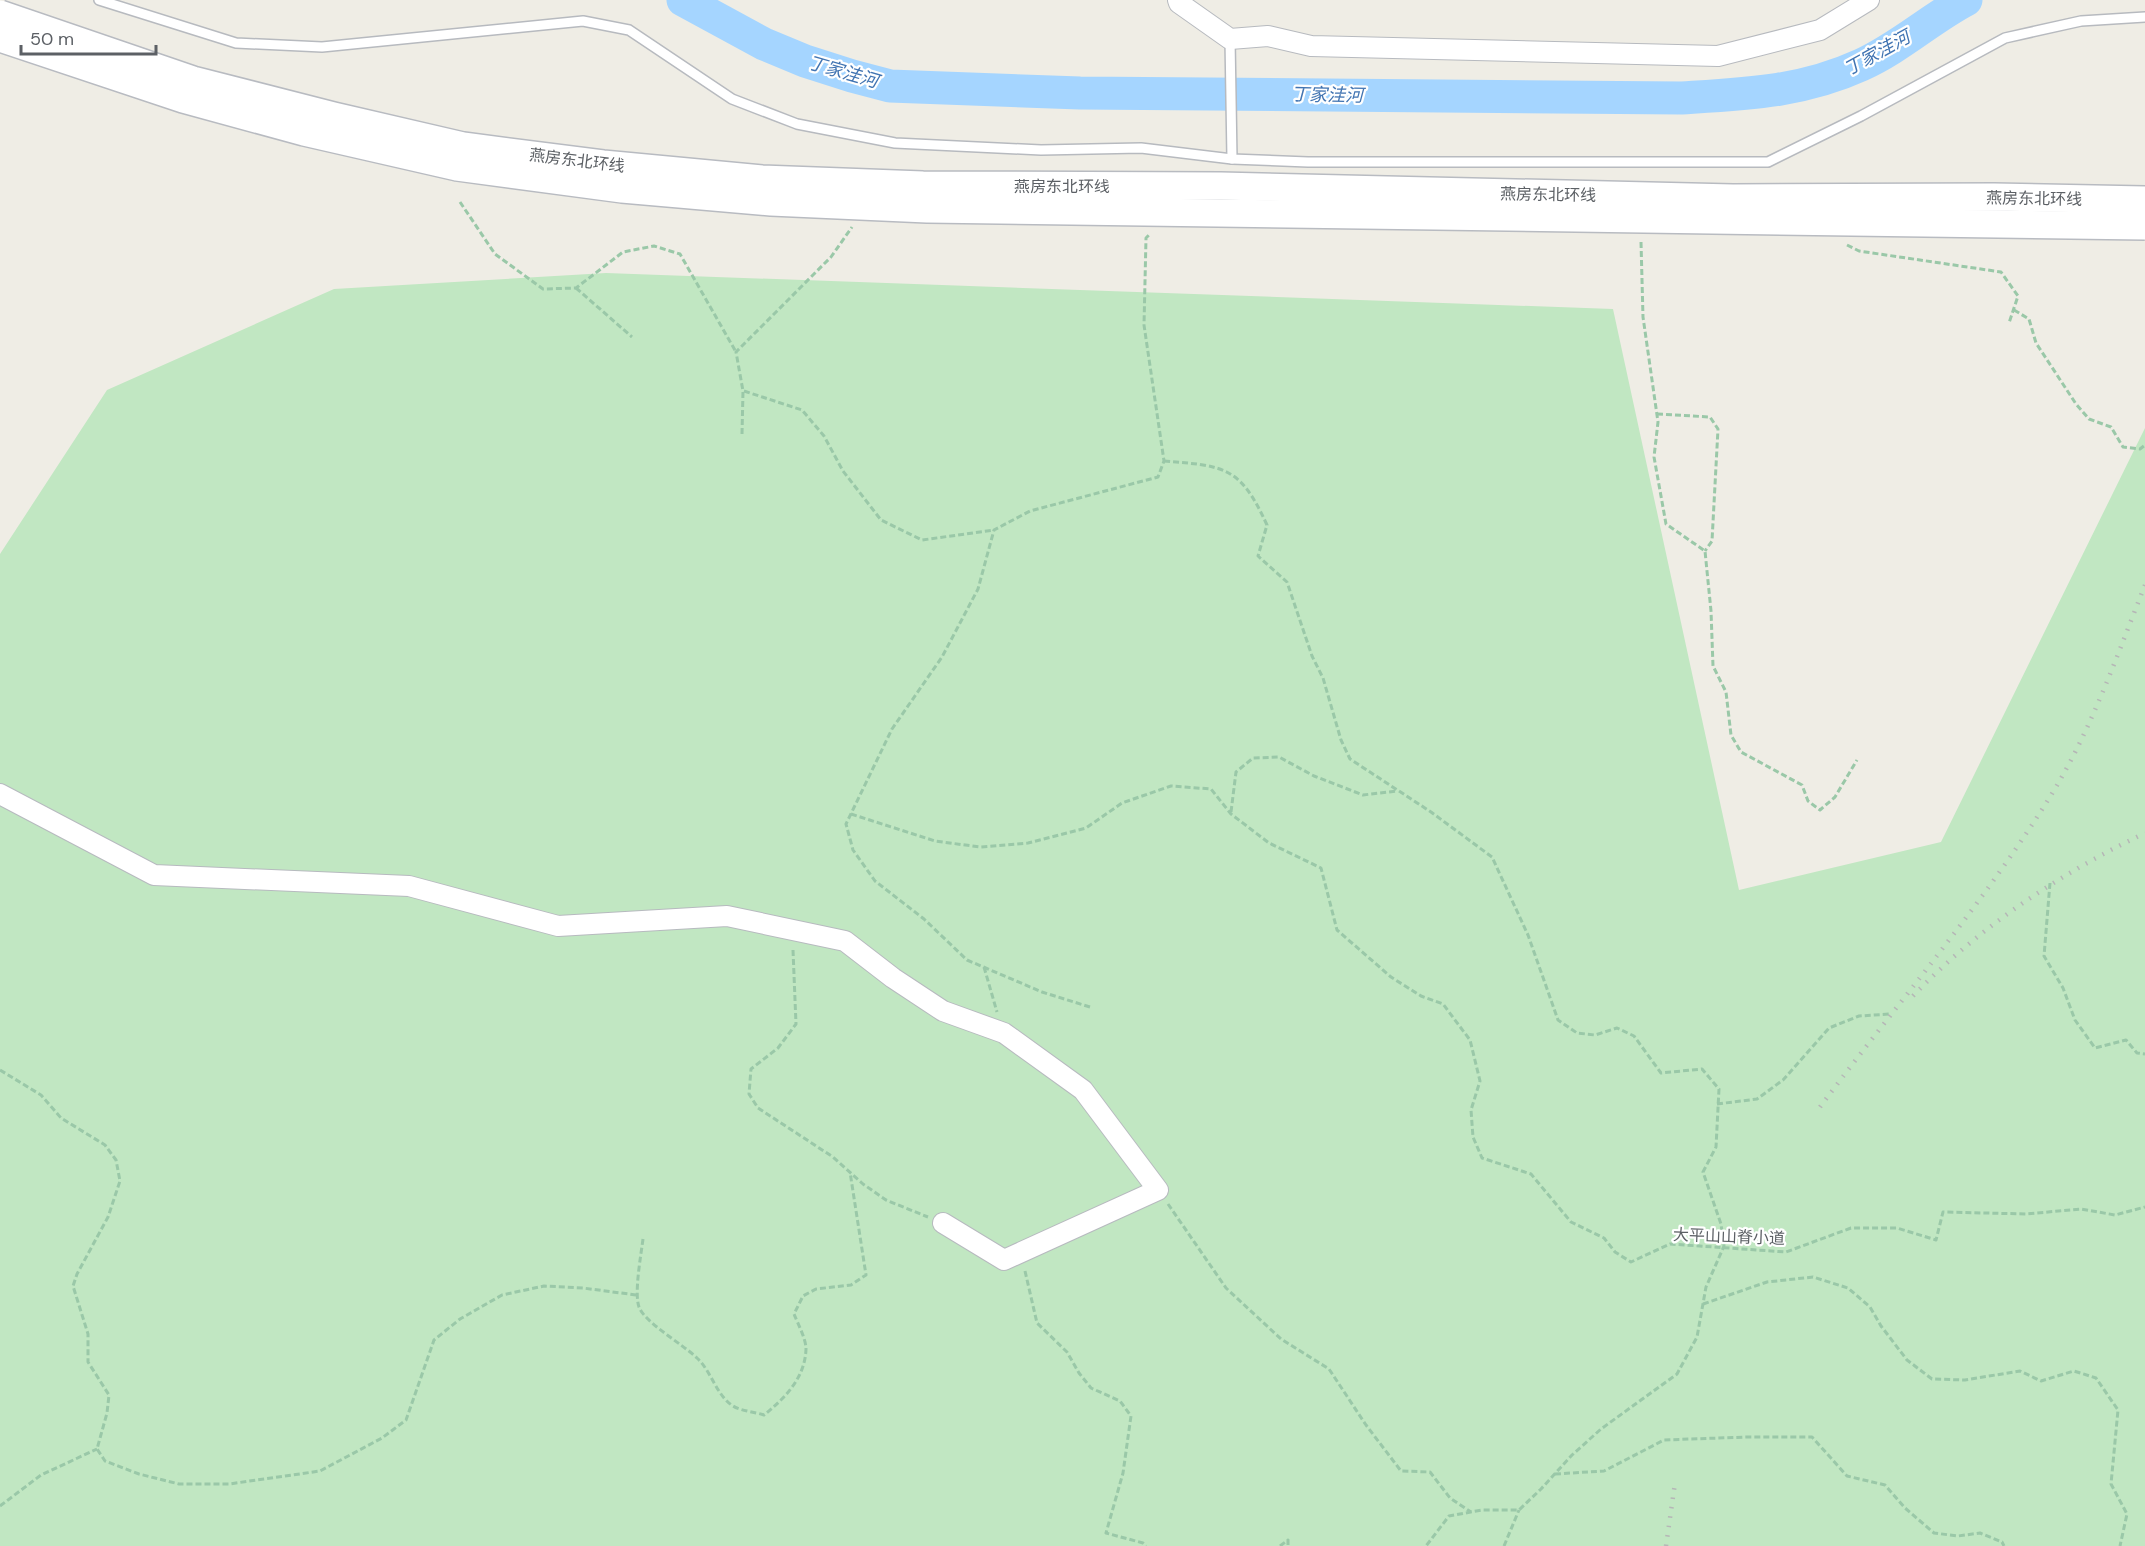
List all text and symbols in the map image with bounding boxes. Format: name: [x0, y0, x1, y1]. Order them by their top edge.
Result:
scale bar: [21, 18, 156, 56]
water label: 丁家洼河: [1840, 24, 1917, 81]
text: 50 m: [30, 27, 74, 51]
water label: 丁家洼河: [805, 51, 884, 94]
water label: 丁家洼河: [1291, 82, 1366, 108]
street label: 燕房东北环线: [528, 144, 626, 177]
street label: 燕房东北环线: [1014, 176, 1110, 197]
street label: 燕房东北环线: [1500, 183, 1596, 206]
street label: 燕房东北环线: [1986, 187, 2082, 210]
street label: 大平山山脊小道: [1673, 1224, 1785, 1249]

